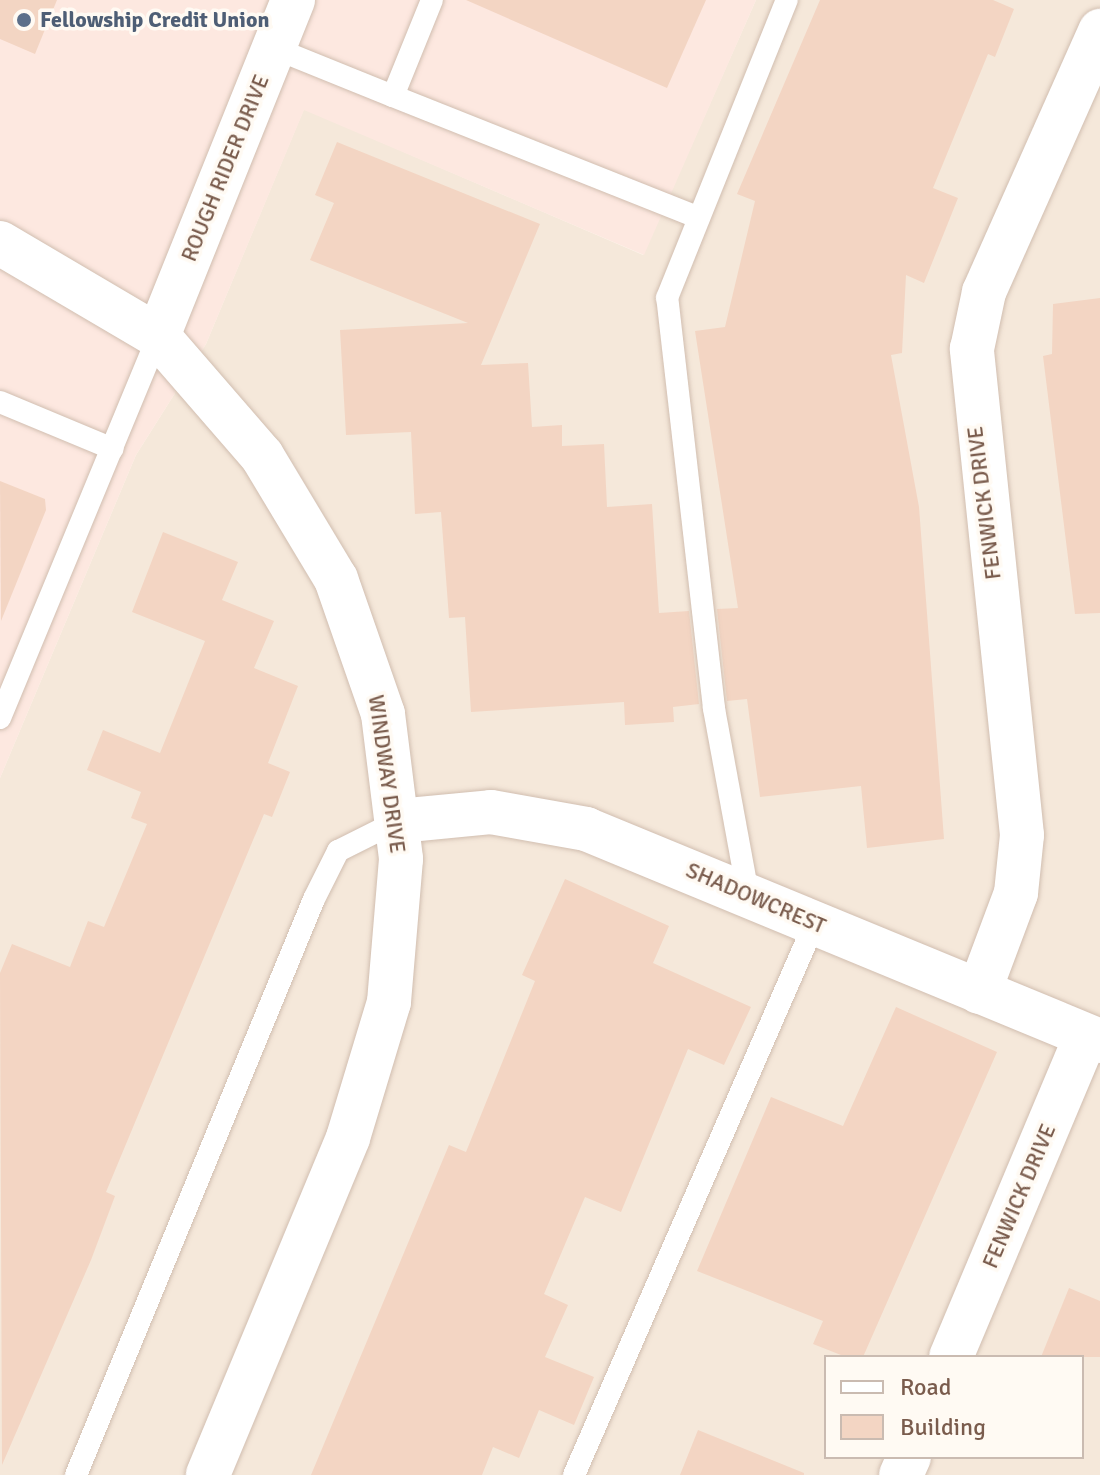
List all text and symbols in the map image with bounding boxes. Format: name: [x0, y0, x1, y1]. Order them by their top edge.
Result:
place label: Fellowship Credit Union: [40, 7, 269, 33]
marker: Fellowship Credit Union: [15, 11, 33, 29]
street label: ROUGH RIDER DRIVE: [175, 71, 275, 265]
street label: FENWICK DRIVE: [961, 425, 1007, 581]
street label: WINDWAY DRIVE: [363, 693, 411, 855]
street label: SHADOWCREST: [682, 857, 830, 939]
street label: FENWICK DRIVE: [977, 1120, 1061, 1272]
legend: [824, 1355, 1084, 1459]
text: Road: [900, 1372, 951, 1402]
text: Building: [900, 1412, 986, 1442]

